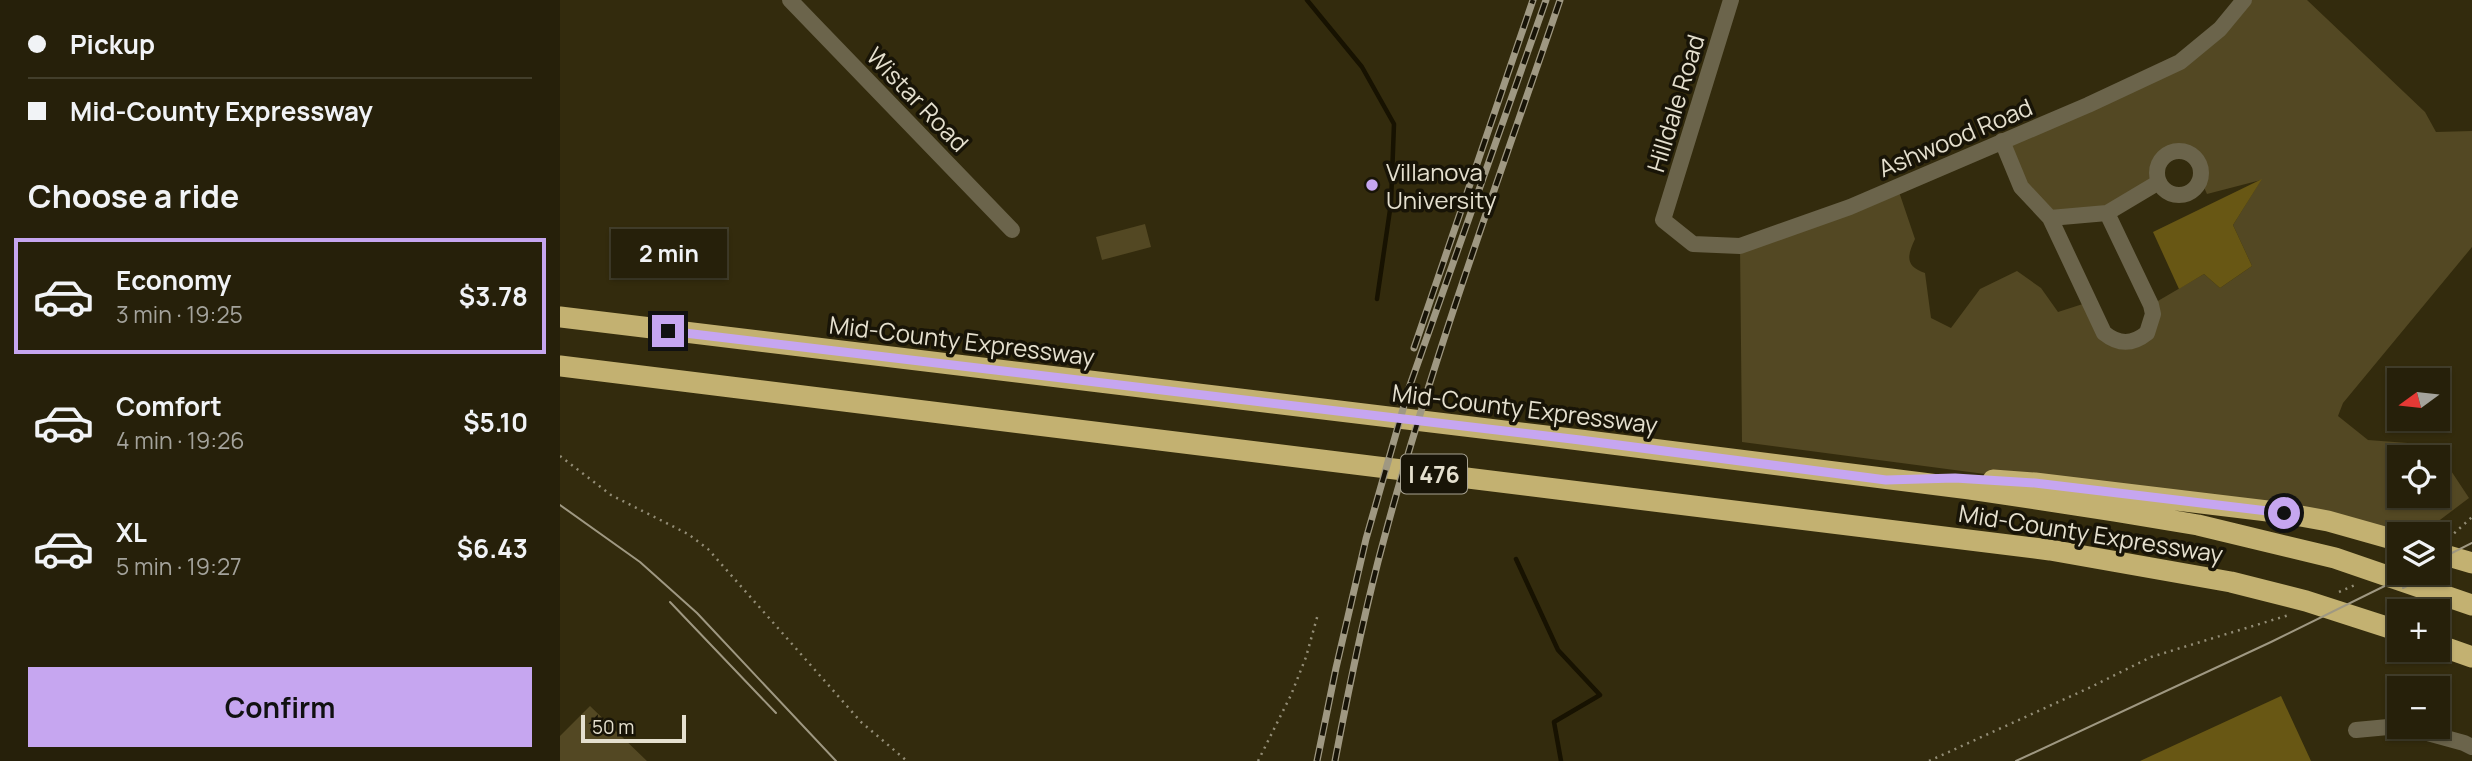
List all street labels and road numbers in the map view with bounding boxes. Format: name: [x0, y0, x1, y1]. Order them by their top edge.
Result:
street label: Hilldale Road: [1638, 30, 1712, 176]
street label: Wistar Road: [860, 40, 976, 158]
street label: Ashwood Road: [1873, 90, 2037, 184]
street label: Mid-County Expressway: [827, 307, 1097, 373]
street label: Mid-County Expressway: [1390, 375, 1660, 441]
road number: I 476: [1401, 454, 1467, 494]
street label: Mid-County Expressway: [1956, 496, 2226, 570]

